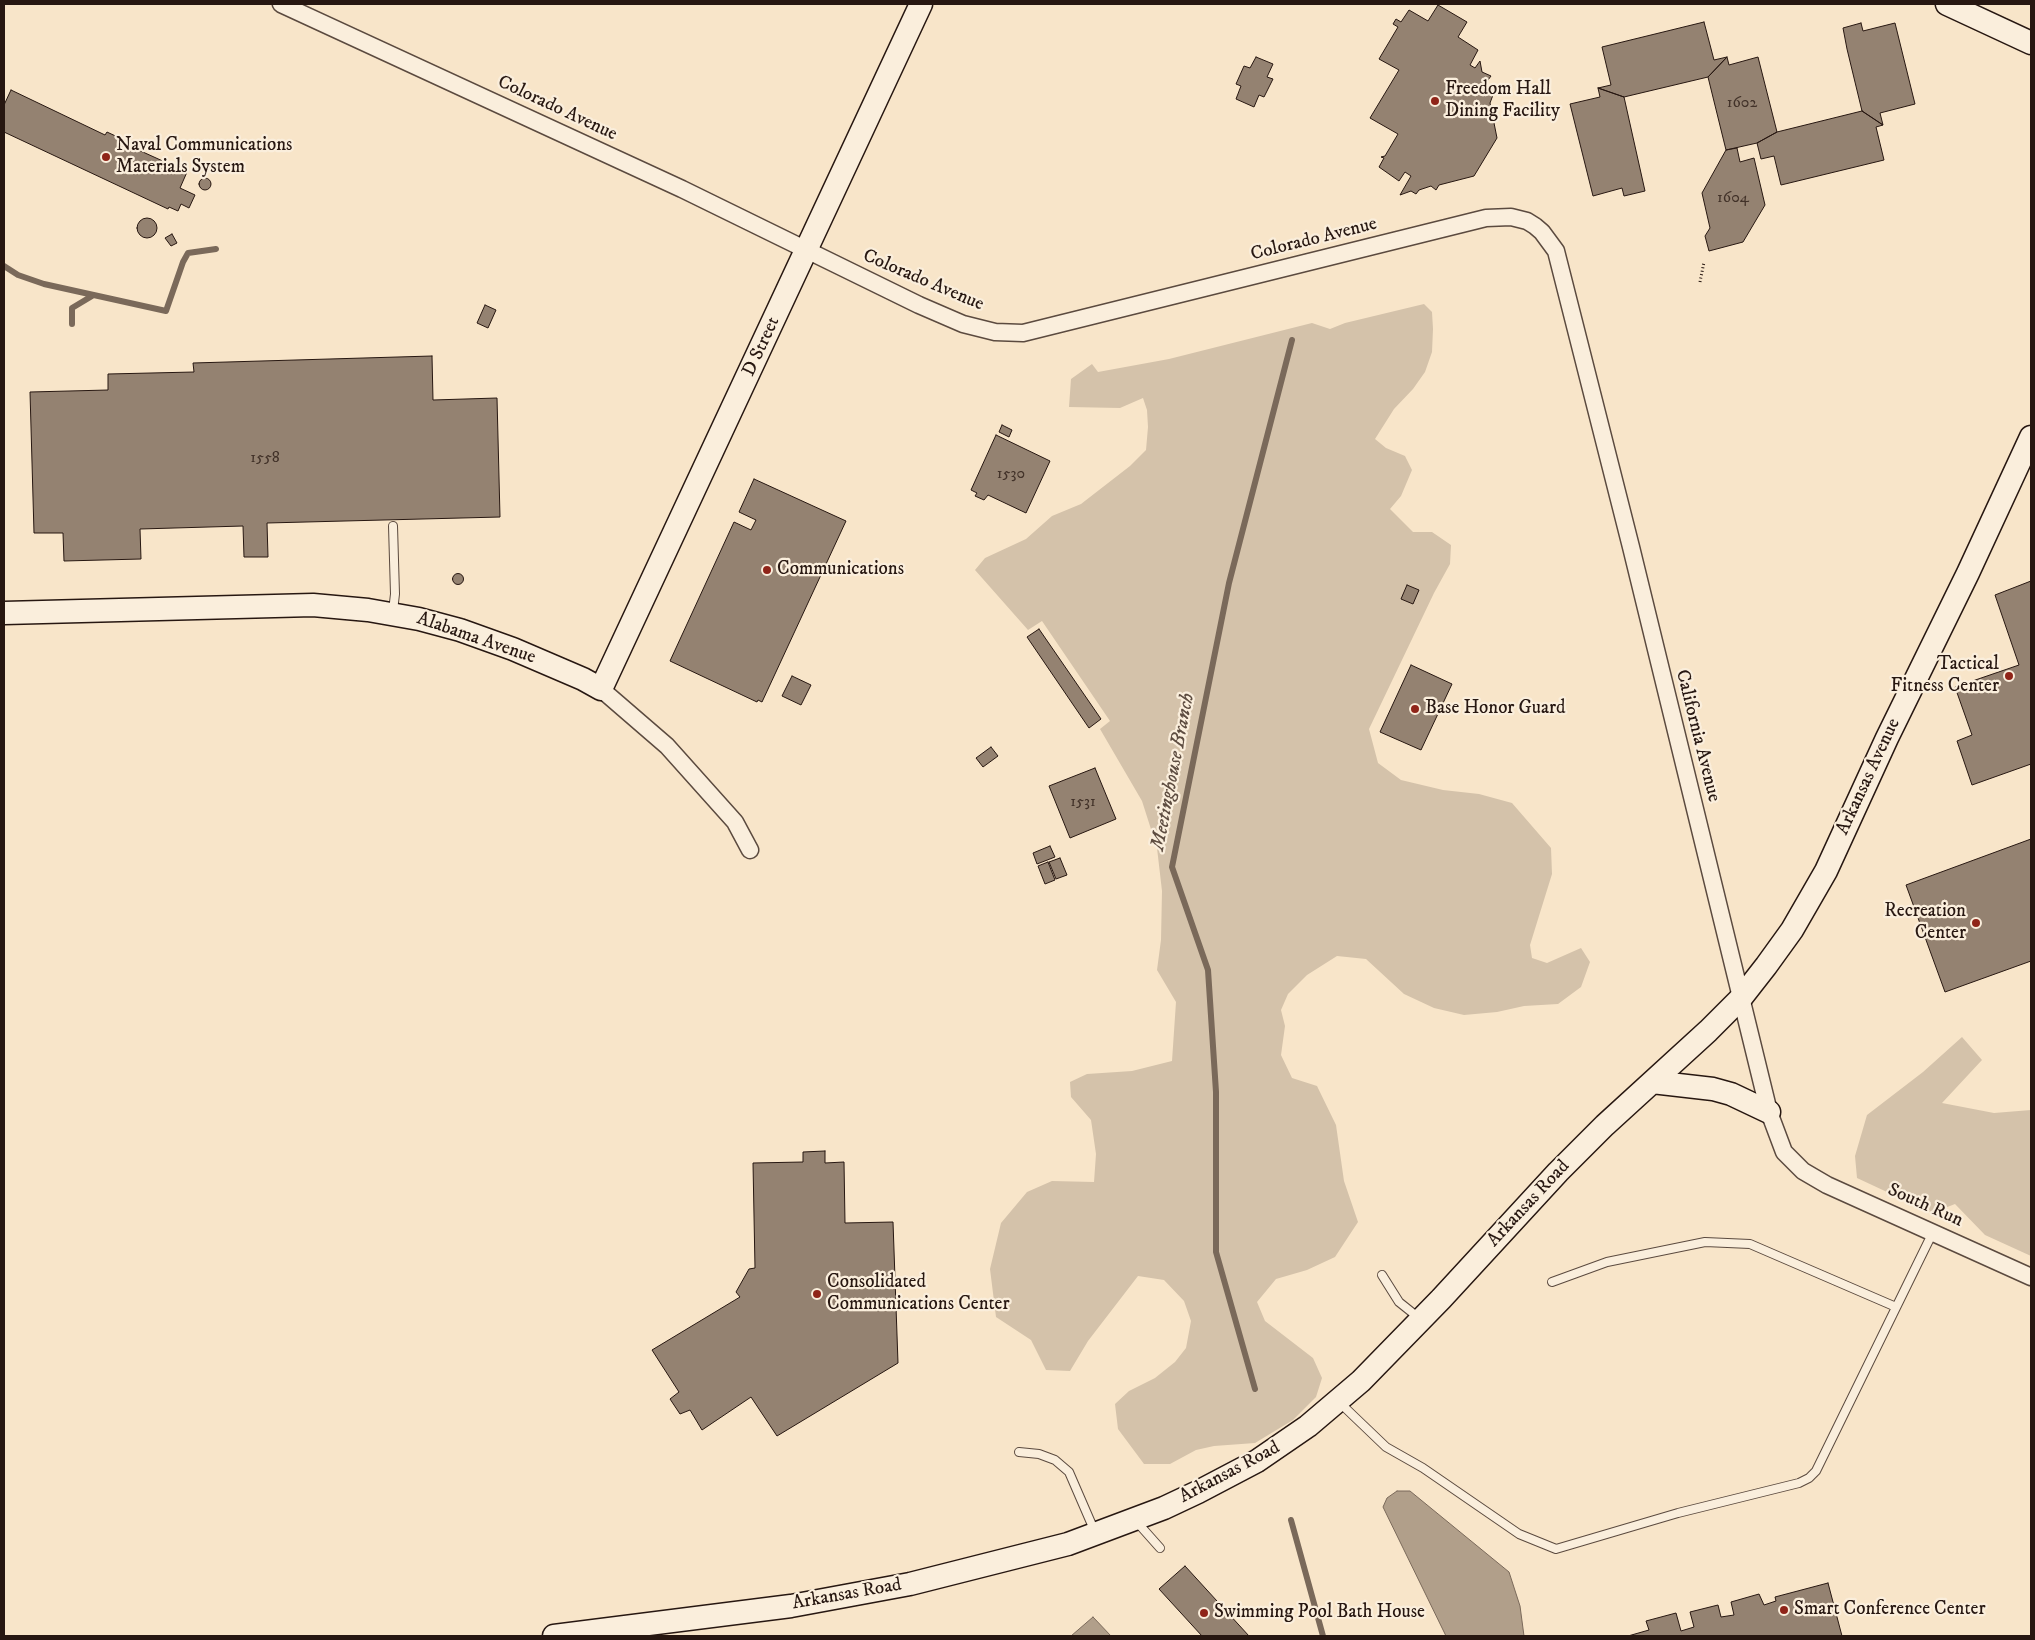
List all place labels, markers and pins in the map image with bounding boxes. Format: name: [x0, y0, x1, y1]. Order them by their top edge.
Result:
place label: Freedom Hall Dining Facility: [1445, 79, 1560, 123]
marker: Freedom Hall Dining Facility: [1429, 95, 1441, 107]
place label: Naval Communications Materials System: [116, 135, 292, 179]
marker: Naval Communications Materials System: [100, 151, 112, 163]
place label: Communications: [777, 559, 904, 581]
marker: Communications: [761, 564, 773, 576]
place label: Tactical Fitness Center: [1891, 654, 1999, 698]
marker: Tactical Fitness Center: [2003, 670, 2015, 682]
place label: Base Honor Guard: [1425, 698, 1565, 720]
marker: Base Honor Guard: [1409, 703, 1421, 715]
place label: Recreation Center: [1884, 901, 1966, 945]
marker: Recreation Center: [1970, 917, 1982, 929]
place label: Consolidated Communications Center: [827, 1272, 1010, 1316]
marker: Consolidated Communications Center: [811, 1288, 823, 1300]
place label: Smart Conference Center: [1794, 1599, 1985, 1621]
place label: Swimming Pool Bath House: [1214, 1602, 1425, 1624]
marker: Smart Conference Center: [1778, 1604, 1790, 1616]
marker: Swimming Pool Bath House: [1198, 1607, 1210, 1619]

